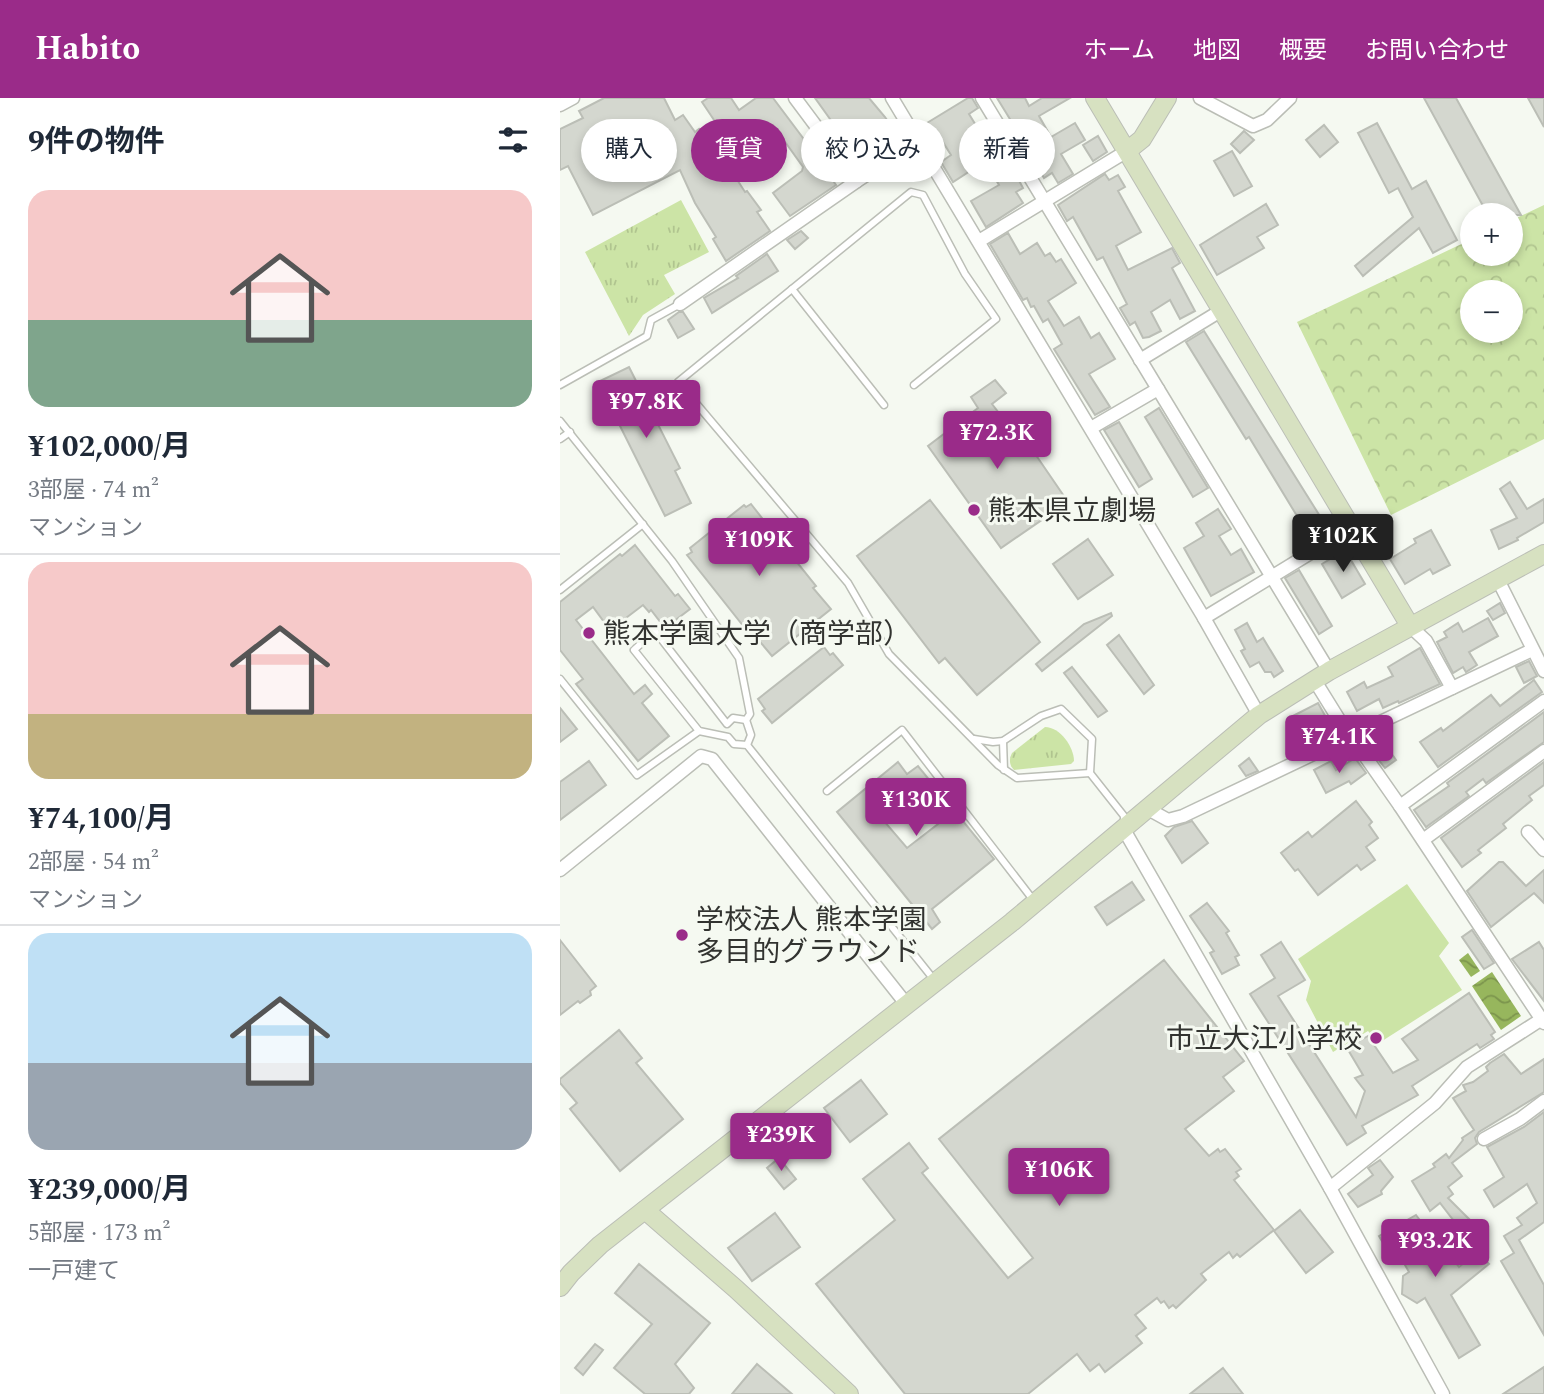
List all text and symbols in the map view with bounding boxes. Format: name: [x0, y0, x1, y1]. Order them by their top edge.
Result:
text: Habito: [35, 24, 140, 74]
text: ホーム: [1084, 33, 1155, 69]
text: 地図: [1193, 33, 1241, 69]
text: 概要: [1279, 33, 1327, 69]
text: お問い合わせ: [1365, 33, 1509, 69]
text: 9件の物件: [28, 119, 165, 165]
chip: 購入: [581, 119, 677, 182]
chip: 賃貸: [691, 119, 787, 182]
chip: 絞り込み: [801, 119, 945, 182]
chip: 新着: [959, 119, 1055, 182]
icon: filters: [494, 121, 532, 159]
map controls: [1460, 203, 1523, 343]
button: +: [1460, 203, 1523, 266]
icon: home: [217, 235, 343, 361]
button: −: [1460, 280, 1523, 343]
pin: ¥97.8K: [589, 380, 703, 440]
text: ¥97.8K: [608, 385, 684, 420]
pin: ¥72.3K: [940, 412, 1054, 471]
text: ¥72.3K: [959, 416, 1035, 451]
text: ¥102,000/月: [28, 424, 191, 470]
text: 3部屋 · 74 m²: [28, 473, 159, 508]
place label: 熊本県立劇場: [988, 490, 1156, 533]
marker: 熊本県立劇場: [966, 502, 982, 518]
text: マンション: [28, 511, 143, 546]
pin: ¥102K: [1294, 514, 1392, 574]
pin: ¥109K: [710, 518, 808, 578]
text: ¥102K: [1308, 519, 1378, 554]
text: ¥109K: [724, 523, 794, 558]
icon: home: [217, 607, 343, 733]
place label: 熊本学園大学（商学部）: [603, 613, 911, 656]
marker: 熊本学園大学（商学部）: [581, 625, 597, 641]
pin: ¥74.1K: [1282, 716, 1396, 775]
text: ¥74.1K: [1301, 720, 1377, 755]
pin: ¥130K: [867, 778, 965, 838]
text: ¥130K: [881, 783, 951, 818]
text: ¥74,100/月: [28, 796, 175, 842]
text: 2部屋 · 54 m²: [28, 845, 159, 880]
text: マンション: [28, 883, 143, 918]
place label: 学校法人 熊本学園 多目的グラウンド: [696, 899, 927, 974]
marker: 学校法人 熊本学園 多目的グラウンド: [674, 927, 690, 943]
icon: home: [217, 978, 343, 1104]
place label: 市立大江小学校: [1166, 1018, 1362, 1061]
marker: 市立大江小学校: [1368, 1030, 1384, 1046]
pin: ¥239K: [732, 1114, 830, 1173]
text: ¥239K: [746, 1118, 816, 1153]
pin: ¥106K: [1010, 1148, 1108, 1208]
text: ¥106K: [1024, 1153, 1094, 1188]
text: ¥239,000/月: [28, 1167, 191, 1213]
text: 5部屋 · 173 m²: [28, 1216, 170, 1251]
pin: ¥93.2K: [1378, 1220, 1492, 1279]
text: ¥93.2K: [1397, 1224, 1473, 1259]
text: 一戸建て: [28, 1254, 120, 1289]

